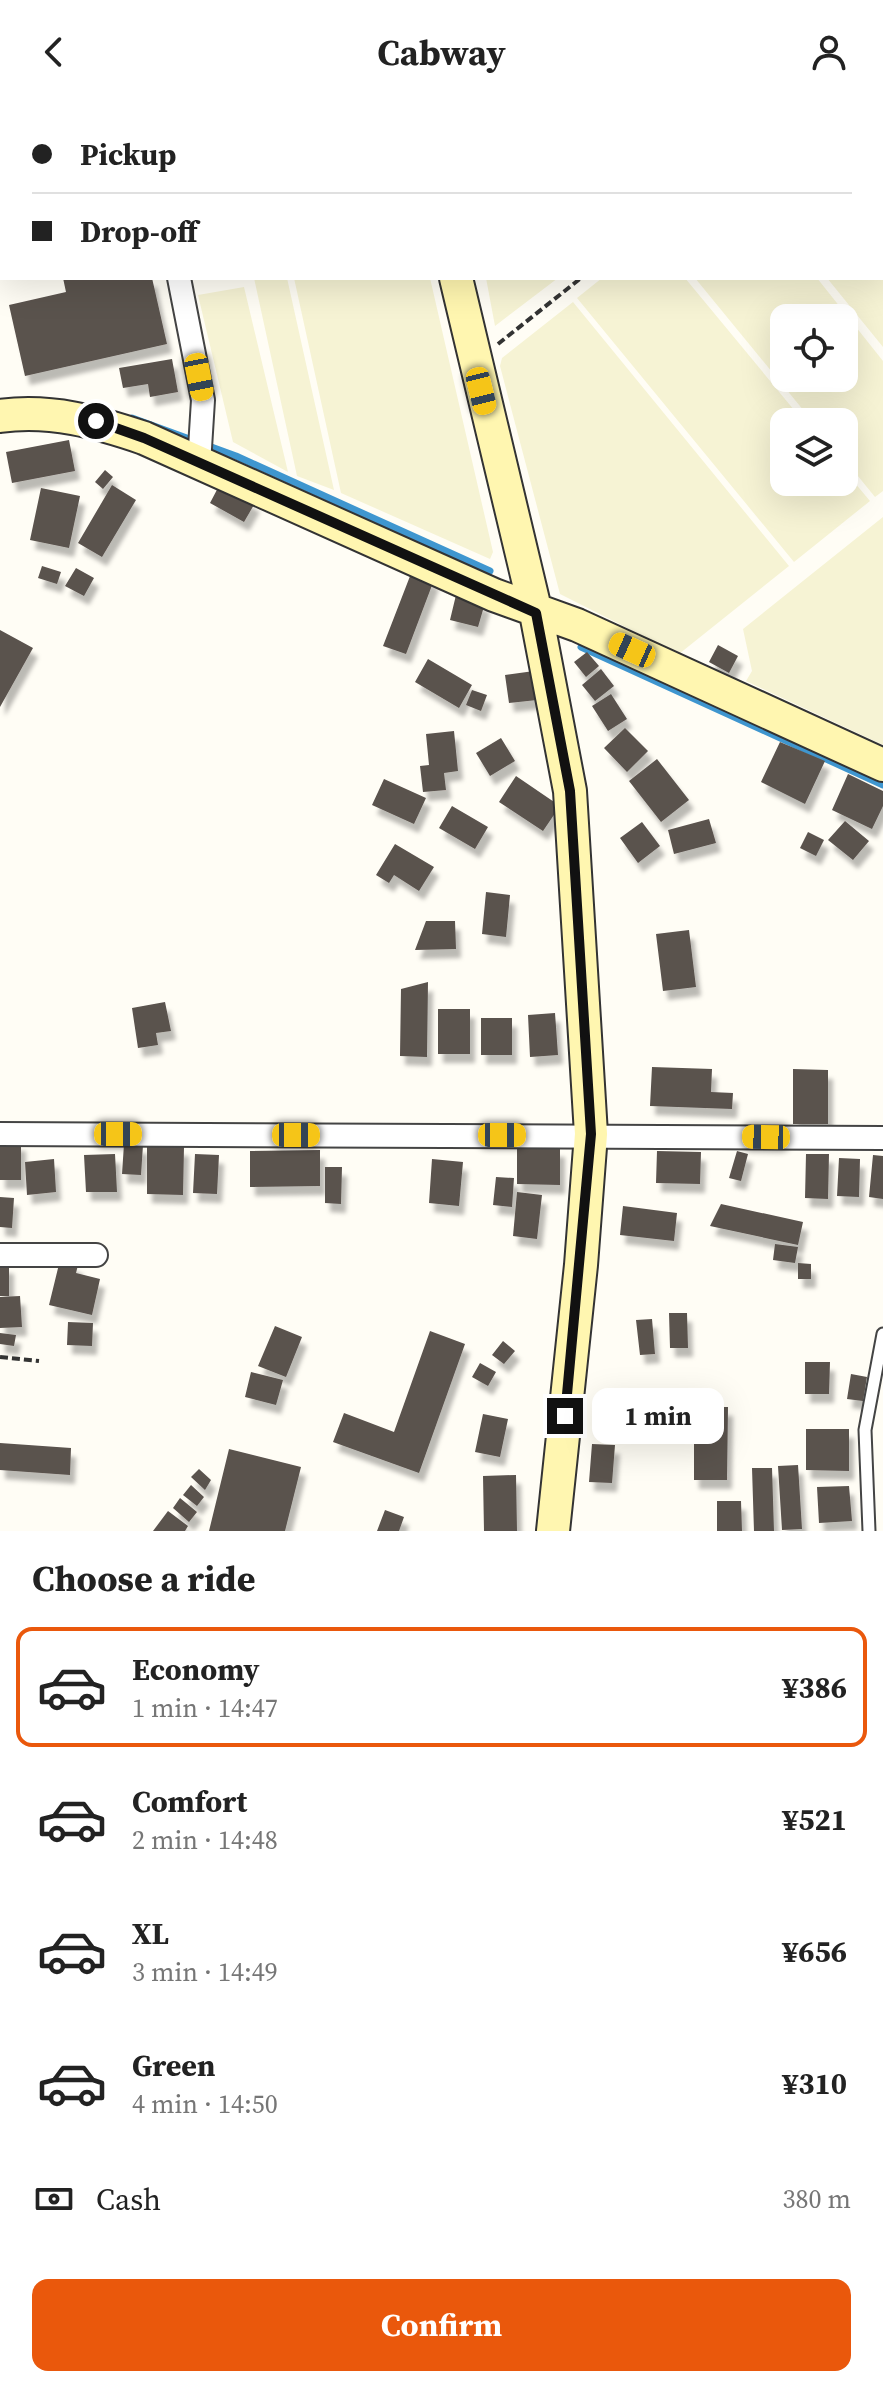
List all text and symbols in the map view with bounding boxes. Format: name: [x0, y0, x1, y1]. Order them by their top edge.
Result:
text: Cabway: [377, 28, 506, 77]
icon: back: [32, 30, 76, 74]
icon: person: [807, 30, 851, 74]
text: Pickup: [80, 134, 176, 175]
text: Drop-off: [80, 211, 198, 252]
map controls: [770, 304, 858, 496]
button: locate: [770, 304, 858, 392]
car: [183, 351, 215, 403]
car: [464, 365, 498, 417]
route start: [78, 403, 114, 439]
button: layers: [770, 408, 858, 496]
car: [605, 629, 659, 671]
car: [94, 1122, 142, 1146]
car: [272, 1123, 320, 1147]
car: [478, 1123, 526, 1147]
car: [742, 1125, 790, 1149]
callout: 1 min: [593, 1388, 725, 1444]
route end: [547, 1398, 583, 1434]
text: 1 min: [624, 1398, 692, 1434]
text: Choose a ride: [32, 1554, 255, 1603]
text: Economy: [132, 1649, 260, 1690]
icon: car: [36, 1651, 108, 1723]
text: ¥386: [782, 1667, 847, 1708]
text: 1 min · 14:47: [132, 1690, 278, 1726]
text: Comfort: [132, 1781, 247, 1822]
icon: car: [36, 1783, 108, 1855]
text: ¥521: [782, 1799, 847, 1840]
text: 2 min · 14:48: [132, 1822, 278, 1858]
text: XL: [132, 1913, 169, 1954]
icon: car: [36, 1915, 108, 1987]
text: ¥656: [782, 1931, 847, 1972]
text: 3 min · 14:49: [132, 1954, 278, 1990]
text: Green: [132, 2045, 215, 2086]
icon: car: [36, 2047, 108, 2119]
text: ¥310: [782, 2063, 847, 2104]
text: 4 min · 14:50: [132, 2086, 278, 2122]
icon: cash: [32, 2177, 76, 2221]
text: Cash: [96, 2179, 161, 2220]
text: 380 m: [783, 2181, 851, 2217]
button: Confirm: [32, 2279, 851, 2371]

